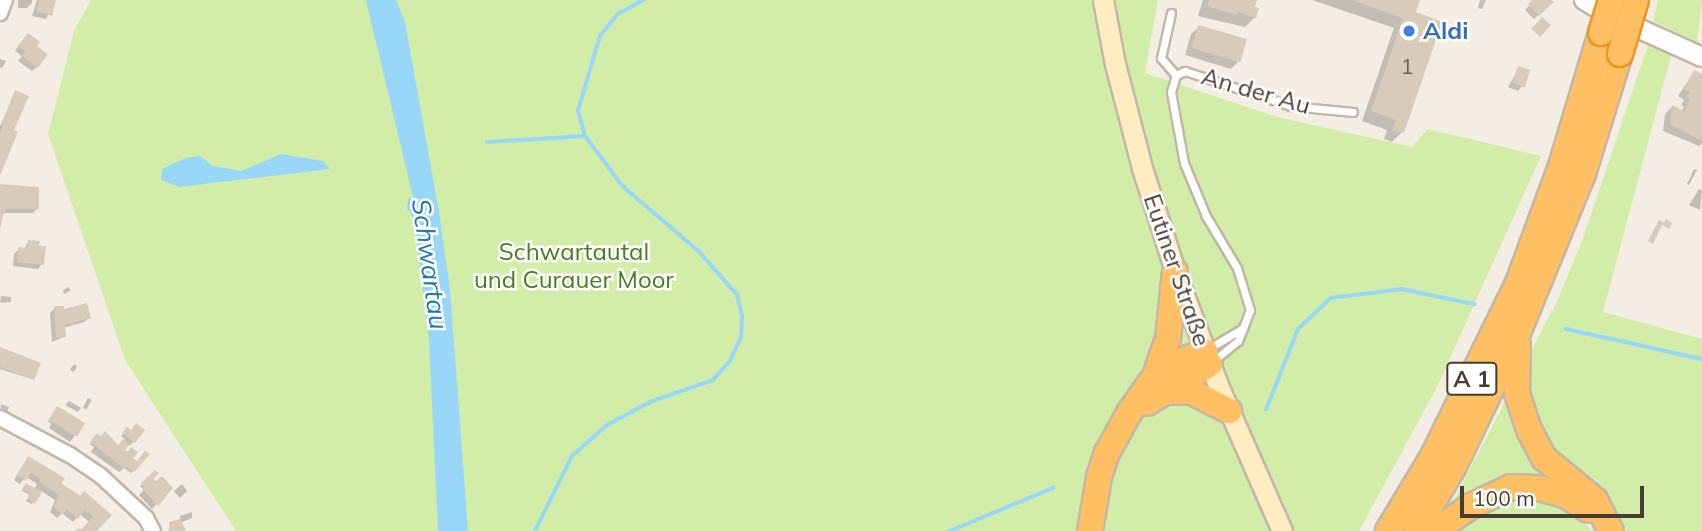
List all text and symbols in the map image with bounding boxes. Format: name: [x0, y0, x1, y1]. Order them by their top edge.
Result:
place label: Aldi: [1423, 17, 1468, 45]
marker: Aldi: [1401, 23, 1417, 39]
house number: 1: [1401, 53, 1413, 79]
street label: An der Au: [1198, 62, 1314, 120]
street label: Eutiner Straße: [1138, 190, 1216, 350]
water label: Schwartau: [405, 197, 455, 331]
park label: Schwartautal und Curauer Moor: [474, 238, 674, 294]
road number: A 1: [1446, 360, 1498, 398]
scale bar: [1464, 472, 1648, 516]
text: 100 m: [1473, 485, 1535, 511]

